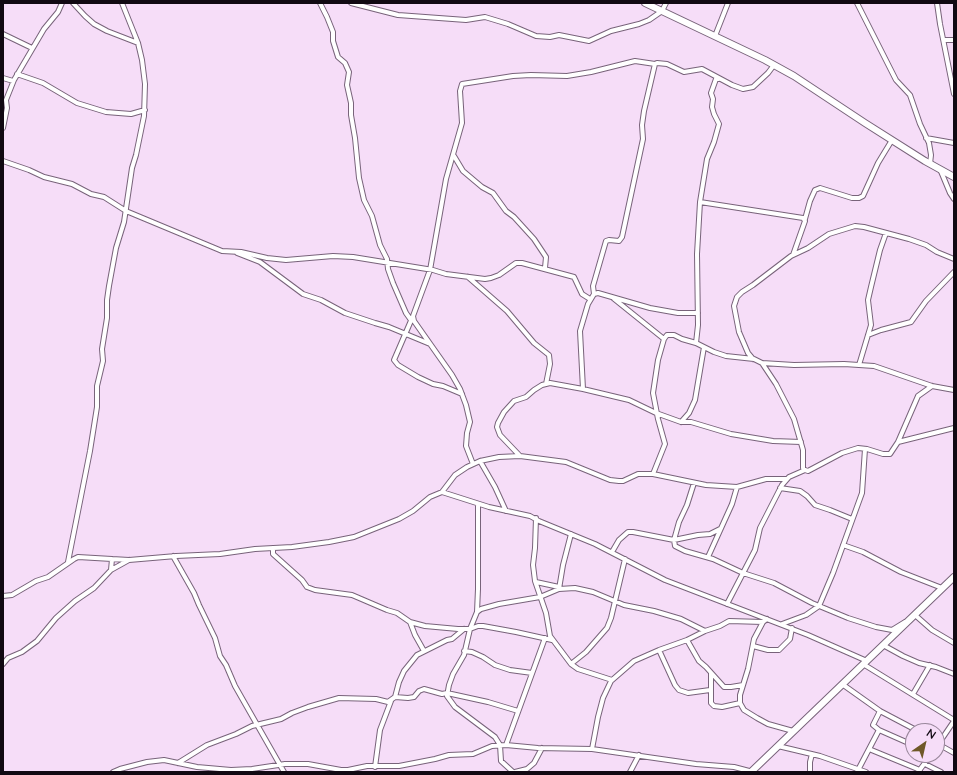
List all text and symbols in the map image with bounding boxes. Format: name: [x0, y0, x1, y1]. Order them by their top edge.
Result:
north arrow: [905, 723, 945, 763]
text: N: [924, 726, 939, 741]

